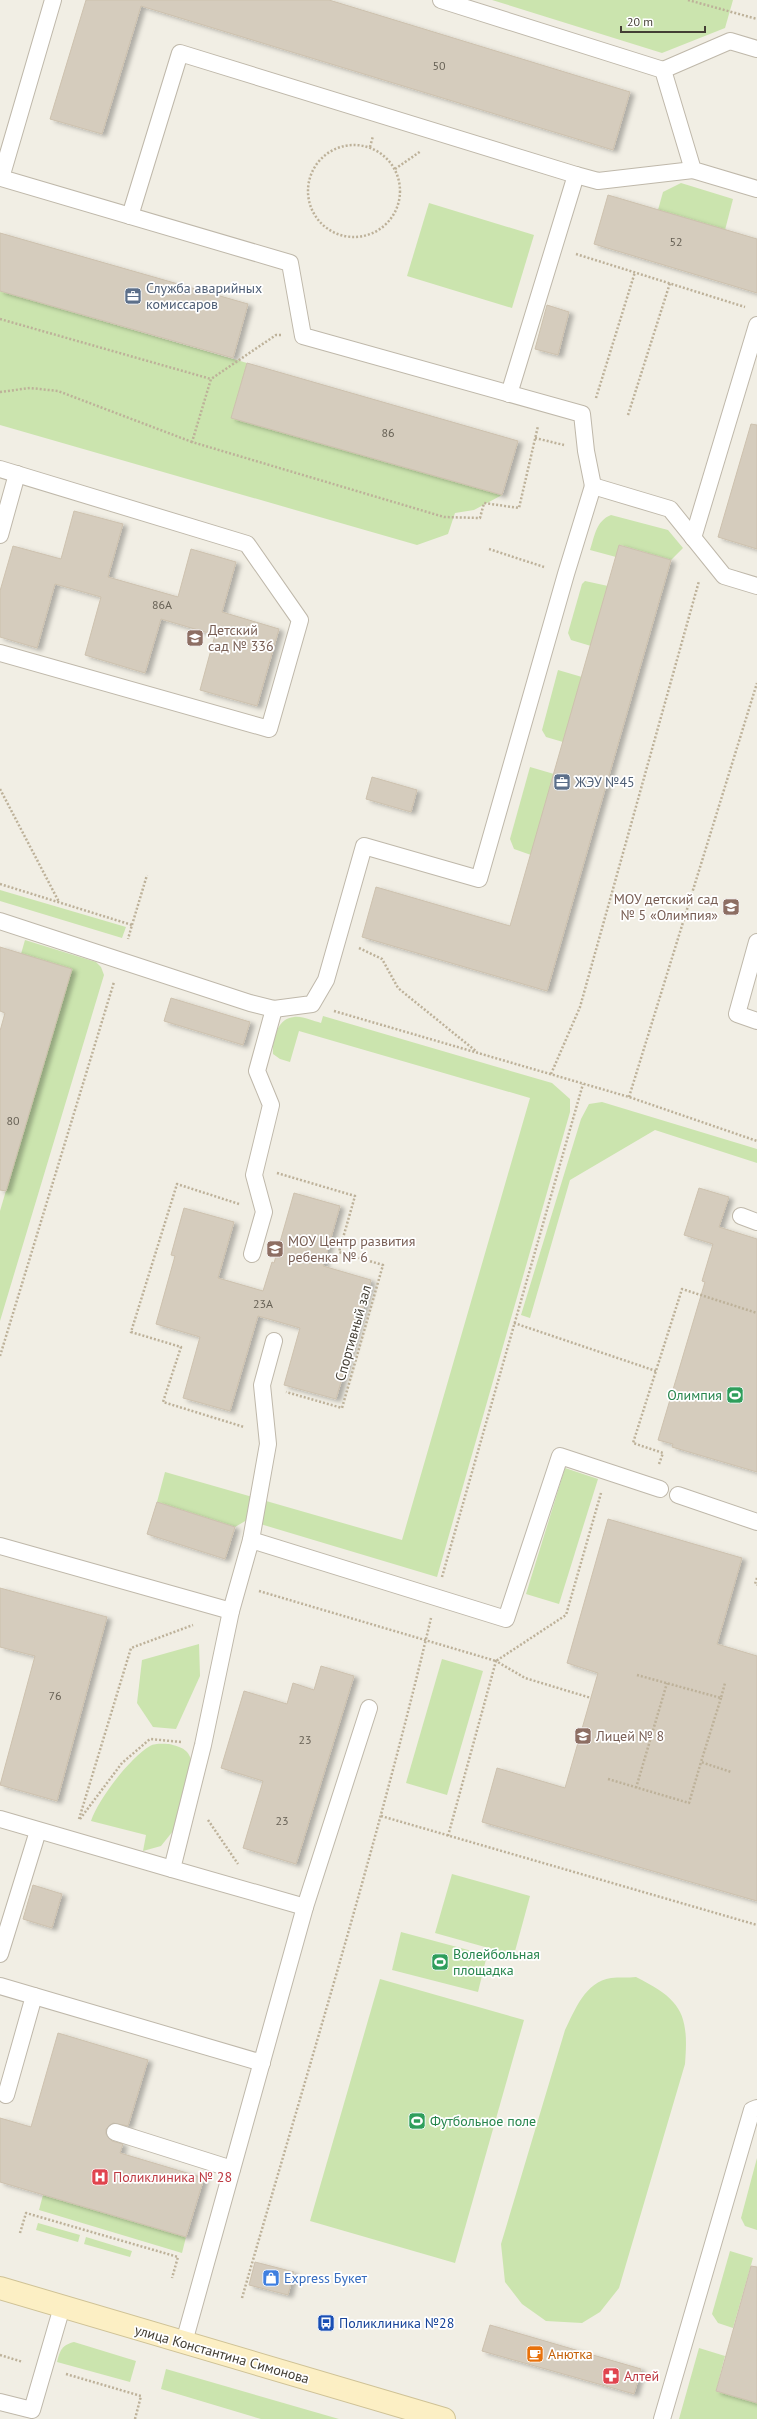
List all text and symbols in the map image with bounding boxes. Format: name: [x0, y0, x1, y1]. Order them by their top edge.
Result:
scale bar: [621, 8, 705, 34]
text: 20 m: [627, 14, 653, 29]
house number: 50: [432, 58, 446, 73]
house number: 52: [669, 234, 683, 249]
place label: Служба аварийных комиссаров: [146, 279, 262, 313]
office icon: Служба аварийных комиссаров: [123, 286, 143, 306]
house number: 86: [381, 425, 395, 440]
house number: 86А: [152, 597, 172, 612]
place label: Детский сад № 336: [208, 621, 274, 655]
school or university icon: Детский сад № 336: [185, 628, 205, 648]
office icon: ЖЭУ №45: [552, 772, 572, 792]
place label: ЖЭУ №45: [574, 773, 635, 791]
place label: МОУ детский сад № 5 «Олимпия»: [614, 890, 718, 924]
school or university icon: МОУ детский сад № 5 «Олимпия»: [721, 897, 741, 917]
house number: 80: [6, 1113, 20, 1128]
place label: МОУ Центр развития ребенка № 6: [288, 1232, 415, 1266]
school or university icon: МОУ Центр развития ребенка № 6: [265, 1239, 285, 1259]
street label: Спортивный зал: [331, 1283, 375, 1383]
house number: 23А: [253, 1296, 273, 1311]
sports icon: Олимпия: [725, 1385, 745, 1405]
place label: Олимпия: [667, 1386, 722, 1404]
house number: 76: [48, 1688, 62, 1703]
school or university icon: Лицей № 8: [573, 1726, 593, 1746]
place label: Лицей № 8: [595, 1727, 664, 1745]
house number: 23: [298, 1732, 312, 1747]
house number: 23: [275, 1813, 289, 1828]
place label: Волейбольная площадка: [453, 1945, 540, 1979]
sports icon: Волейбольная площадка: [430, 1952, 450, 1972]
sports icon: Футбольное поле: [407, 2111, 427, 2131]
place label: Футбольное поле: [430, 2112, 536, 2130]
hospital icon: Поликлиника № 28: [90, 2167, 110, 2187]
place label: Поликлиника № 28: [113, 2168, 232, 2186]
shop icon: Express Букет: [261, 2268, 281, 2288]
place label: Express Букет: [284, 2269, 368, 2287]
bus stop icon: Поликлиника №28: [316, 2313, 336, 2333]
place label: Поликлиника №28: [339, 2314, 454, 2332]
street label: улица Константина Симонова: [133, 2320, 311, 2388]
cafe icon: Анютка: [525, 2344, 545, 2364]
place label: Анютка: [548, 2345, 593, 2363]
pharmacy icon: Алтей: [601, 2366, 621, 2386]
place label: Алтей: [624, 2367, 659, 2385]

